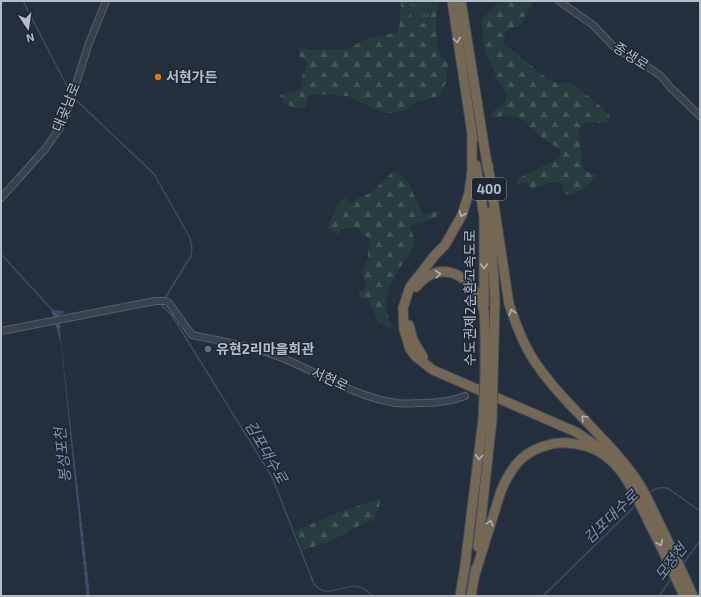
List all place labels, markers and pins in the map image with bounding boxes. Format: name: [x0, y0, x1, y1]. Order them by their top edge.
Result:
place label: 서현가든: [166, 68, 218, 85]
marker: 서현가든: [153, 72, 163, 82]
place label: 유현2리마을회관: [216, 340, 314, 357]
marker: 유현2리마을회관: [203, 344, 213, 354]

